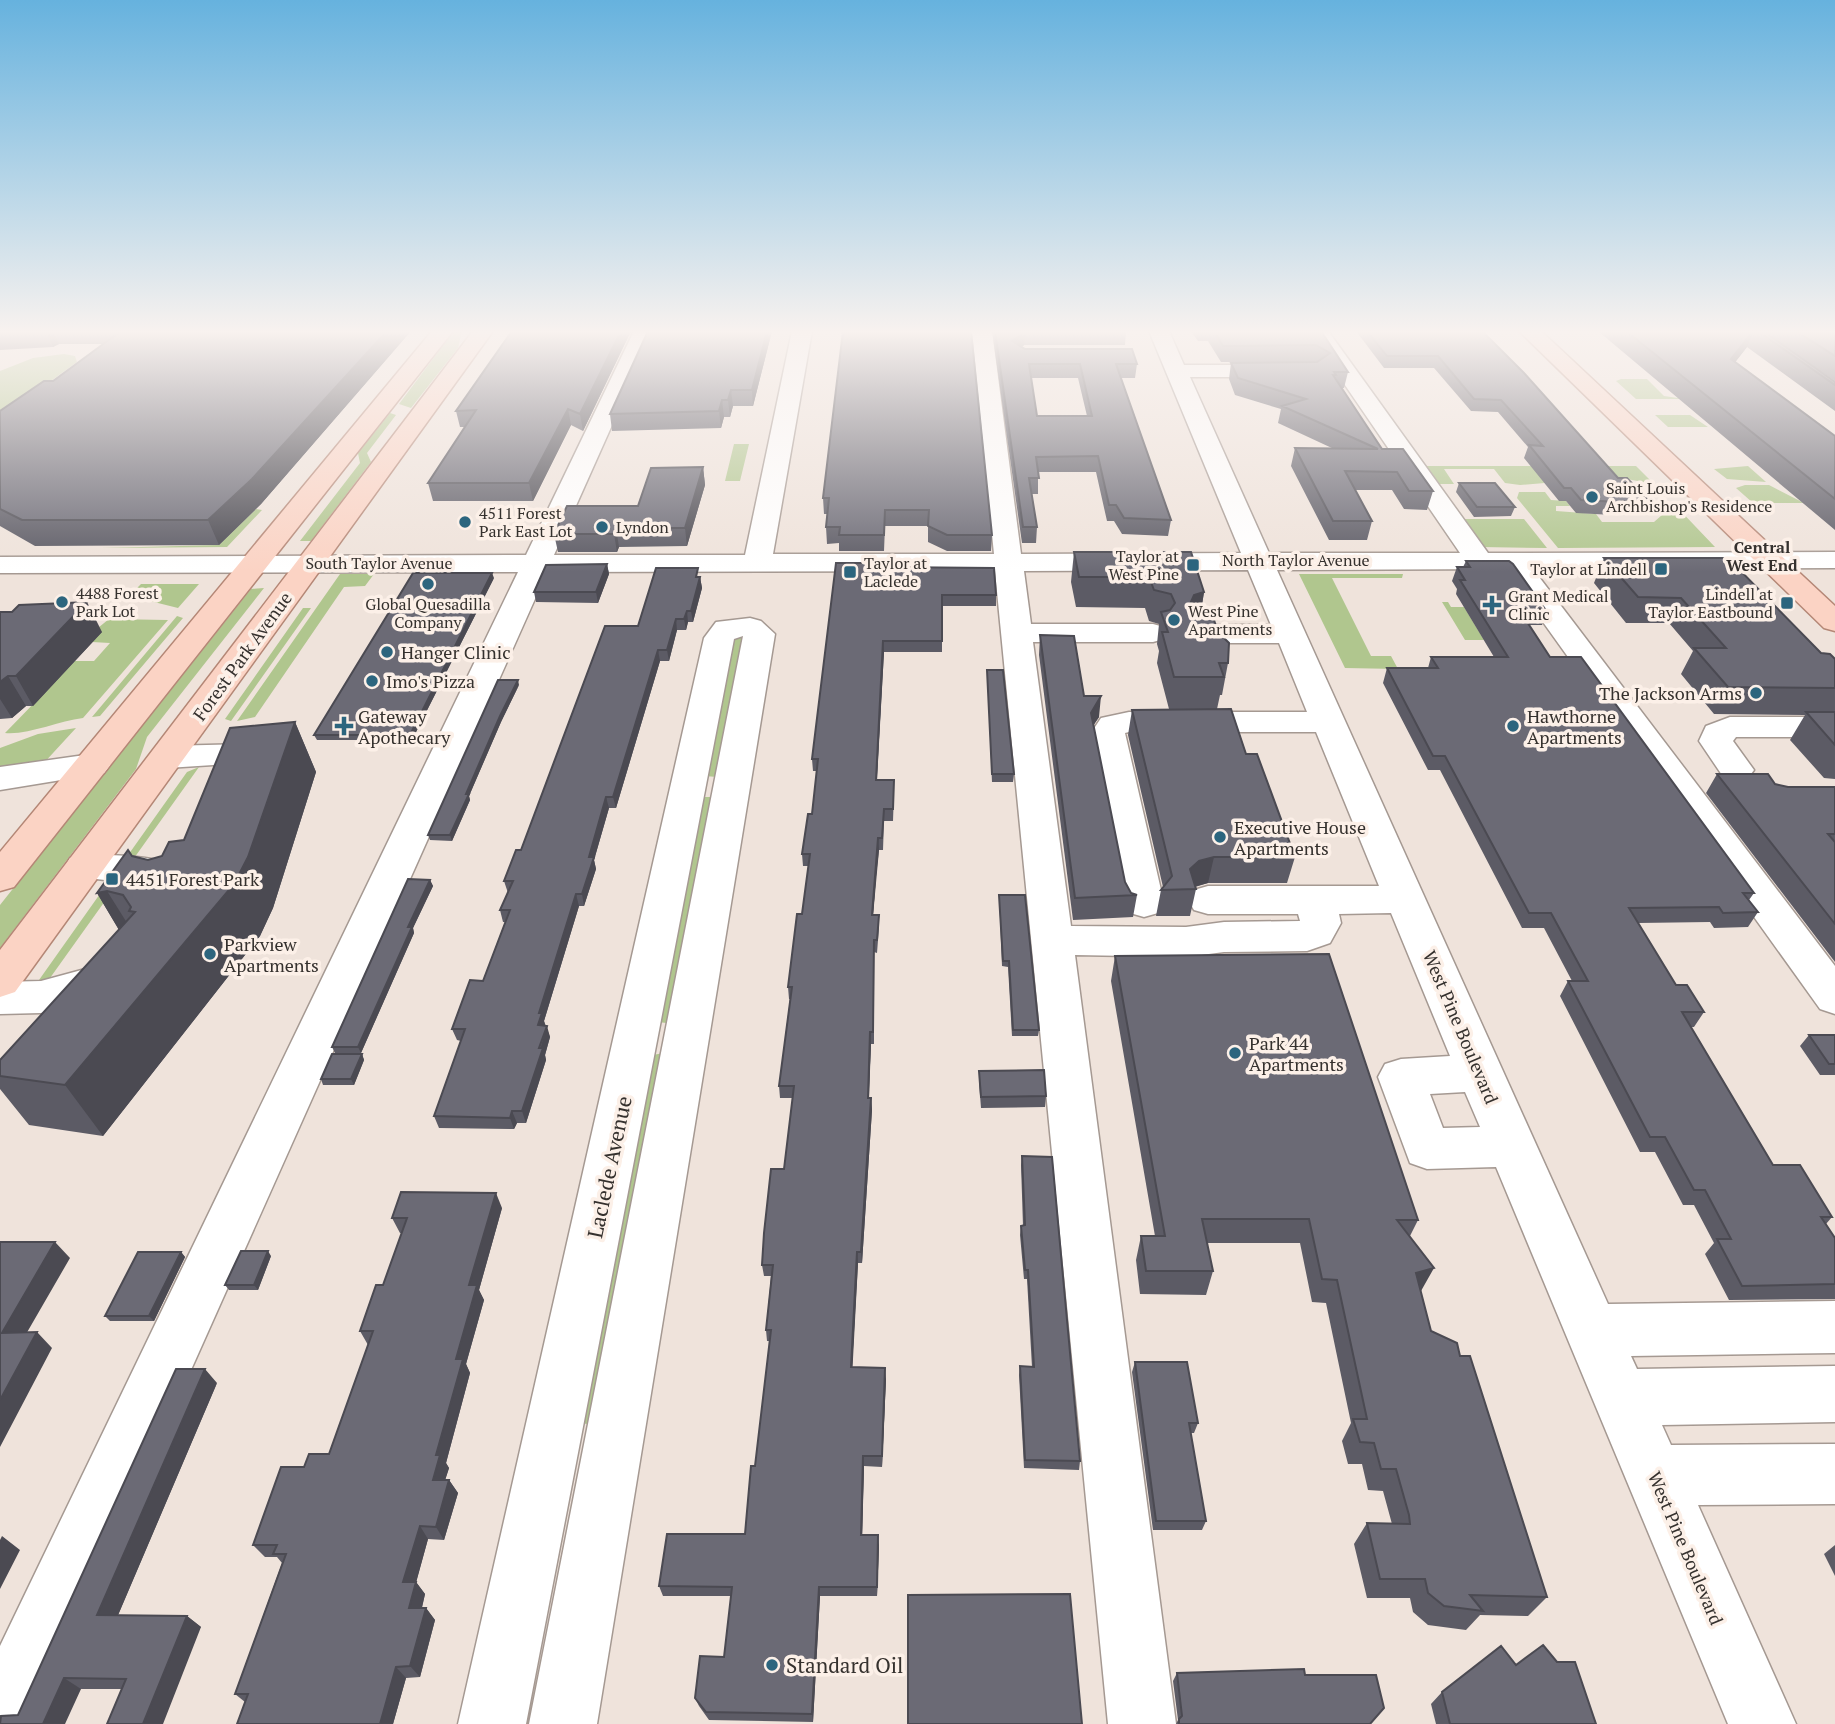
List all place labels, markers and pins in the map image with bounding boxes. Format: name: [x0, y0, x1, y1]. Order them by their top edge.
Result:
place label: Saint Louis Archbishop's Residence: [1606, 477, 1772, 517]
marker: Saint Louis Archbishop's Residence: [1584, 489, 1600, 505]
place label: 4511 Forest Park East Lot: [479, 502, 572, 542]
marker: 4511 Forest Park East Lot: [457, 514, 473, 530]
place label: Lyndon: [616, 516, 669, 538]
marker: Lyndon: [594, 519, 610, 535]
place label: Taylor at West Pine: [1108, 545, 1179, 585]
place label: Taylor at Laclede: [864, 552, 927, 592]
marker: Taylor at West Pine: [1185, 557, 1201, 573]
place label: Taylor at Lindell: [1530, 558, 1647, 580]
marker: Taylor at Lindell: [1653, 561, 1669, 577]
marker: Taylor at Laclede: [842, 564, 858, 580]
marker: Global Quesadilla Company: [420, 576, 436, 592]
place label: 4488 Forest Park Lot: [76, 582, 159, 622]
place label: Lindell at Taylor Eastbound: [1648, 583, 1773, 623]
place label: Grant Medical Clinic: [1508, 585, 1609, 625]
place label: Global Quesadilla Company: [365, 593, 491, 633]
marker: 4488 Forest Park Lot: [54, 594, 70, 610]
marker: Grant Medical Clinic: [1482, 595, 1502, 615]
marker: Lindell at Taylor Eastbound: [1779, 595, 1795, 611]
place label: West Pine Apartments: [1188, 600, 1272, 640]
marker: West Pine Apartments: [1166, 612, 1182, 628]
place label: Hanger Clinic: [401, 640, 511, 664]
marker: Hanger Clinic: [379, 644, 395, 660]
place label: Imo's Pizza: [386, 669, 475, 693]
marker: Imo's Pizza: [364, 673, 380, 689]
place label: The Jackson Arms: [1599, 681, 1742, 705]
marker: The Jackson Arms: [1748, 685, 1764, 701]
place label: Gateway Apothecary: [358, 704, 451, 749]
place label: Hawthorne Apartments: [1527, 704, 1622, 749]
marker: Gateway Apothecary: [336, 718, 352, 734]
marker: Hawthorne Apartments: [1505, 718, 1521, 734]
place label: Executive House Apartments: [1234, 815, 1366, 860]
marker: Executive House Apartments: [1212, 829, 1228, 845]
place label: 4451 Forest Park: [126, 867, 260, 891]
marker: 4451 Forest Park: [104, 871, 120, 887]
place label: Parkview Apartments: [224, 932, 319, 977]
marker: Parkview Apartments: [202, 946, 218, 962]
place label: Park 44 Apartments: [1249, 1031, 1344, 1076]
marker: Park 44 Apartments: [1227, 1045, 1243, 1061]
place label: Standard Oil: [786, 1651, 903, 1679]
marker: Standard Oil: [764, 1657, 780, 1673]

